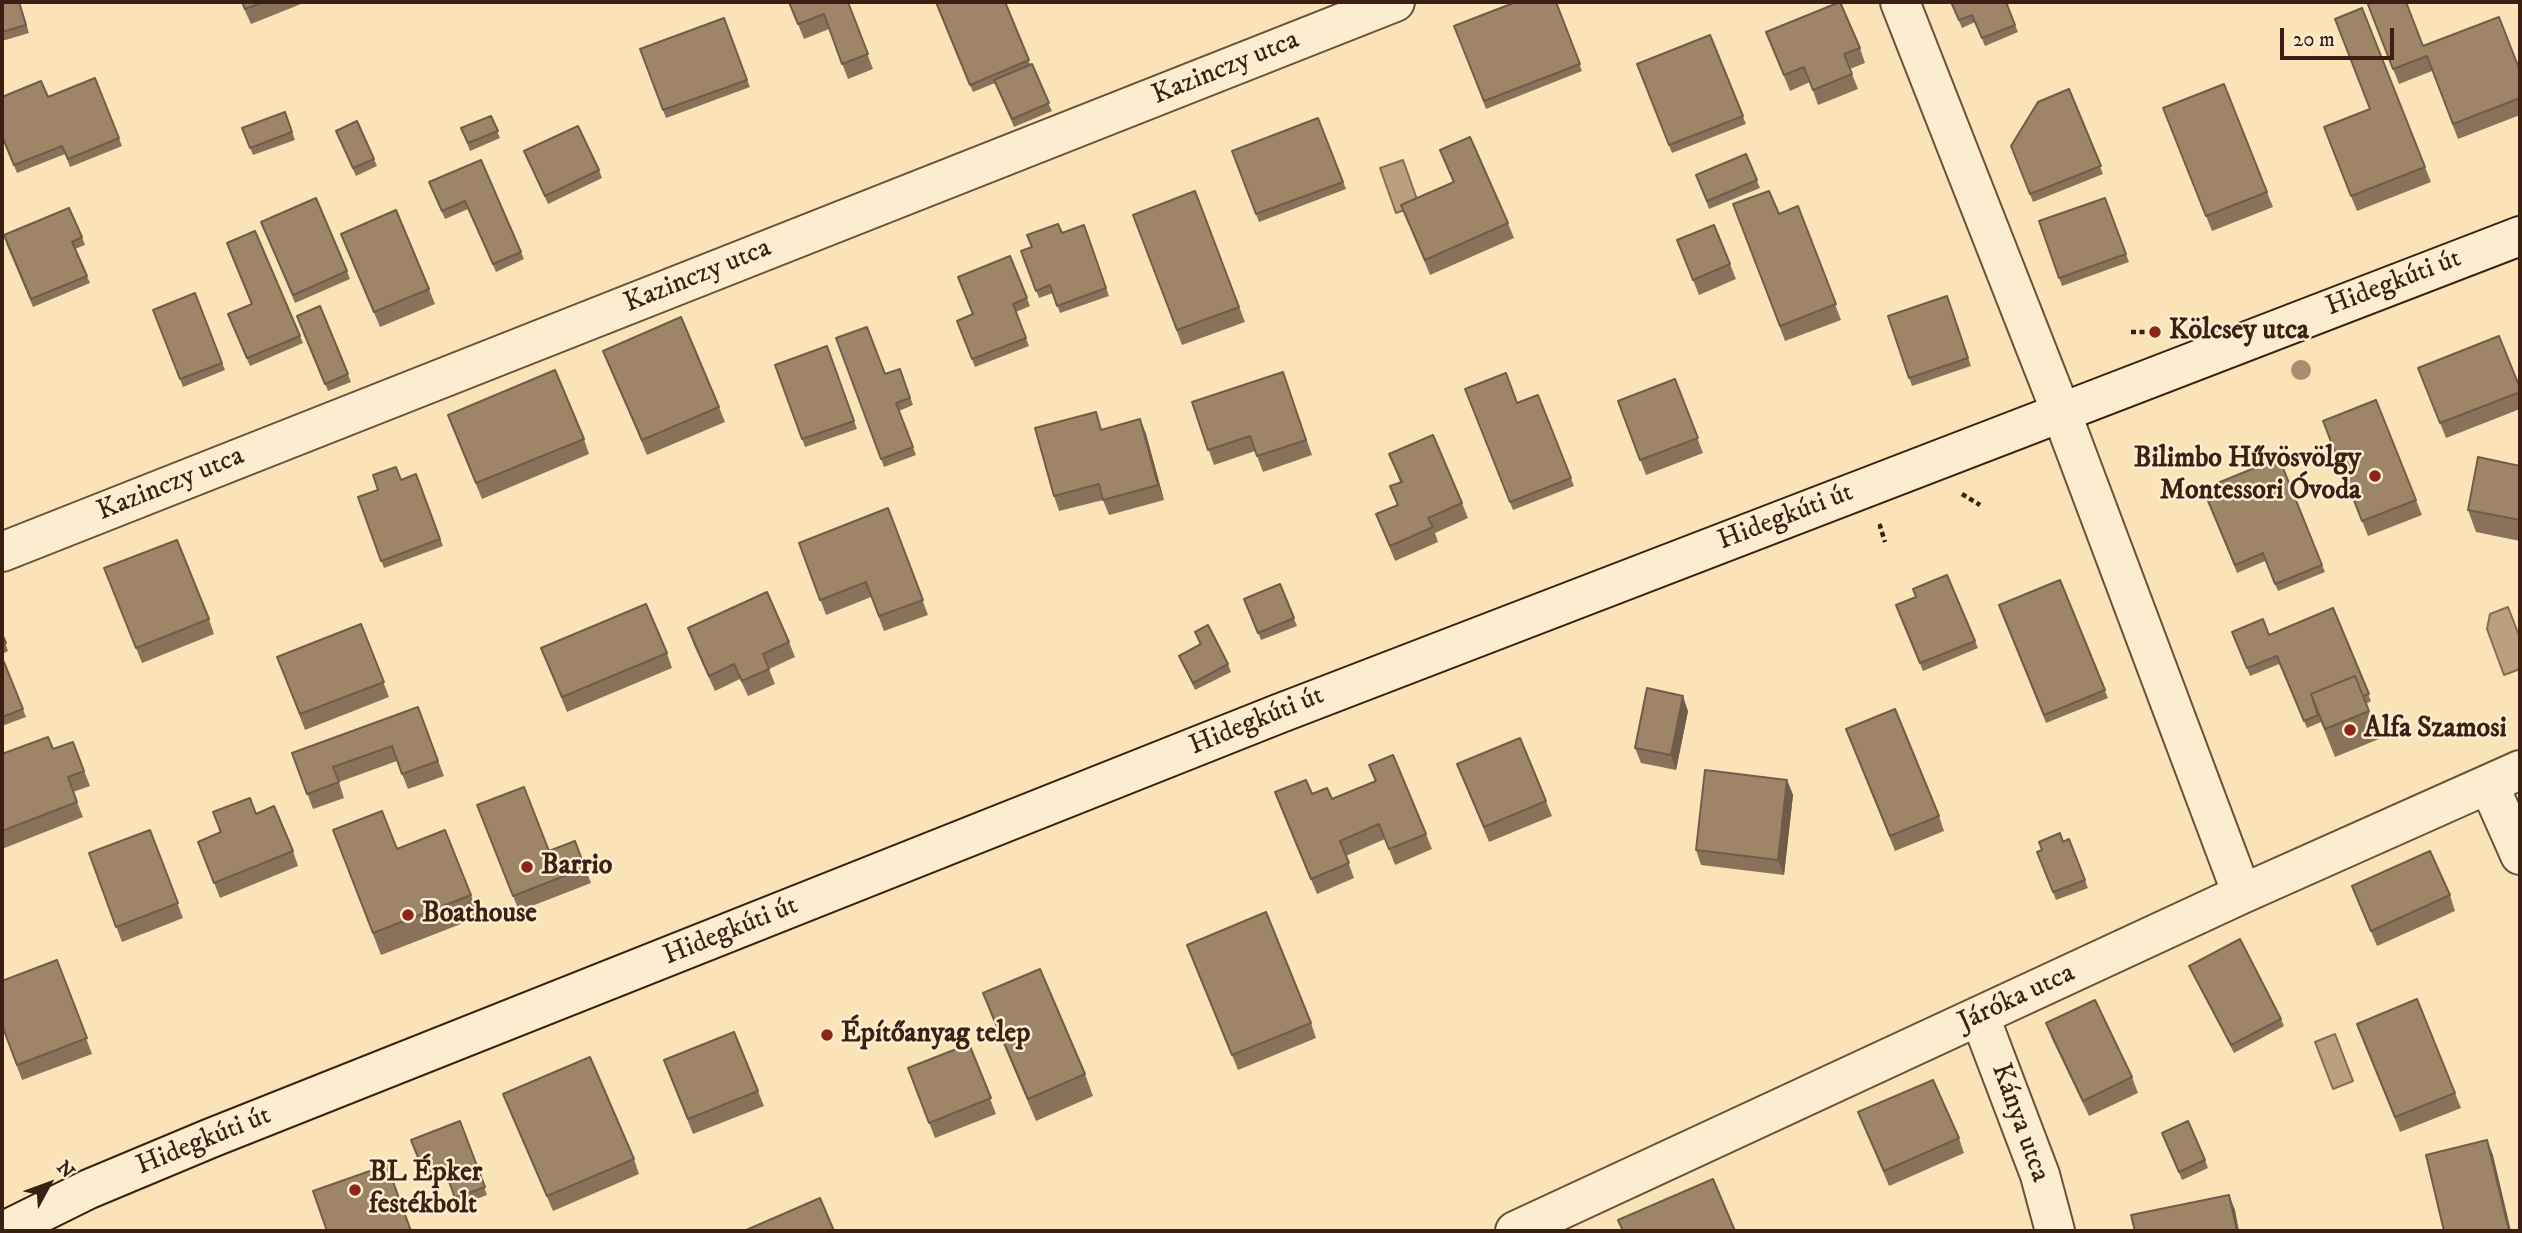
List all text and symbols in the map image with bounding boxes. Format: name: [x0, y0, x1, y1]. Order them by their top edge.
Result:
scale bar: [2284, 14, 2398, 58]
street label: Kazinczy utca: [1148, 24, 1304, 114]
text: 20 m: [2293, 27, 2335, 53]
street label: Kazinczy utca: [620, 232, 776, 322]
street label: Hidegkúti út: [2322, 243, 2466, 325]
place label: Kölcsey utca: [2169, 315, 2309, 349]
marker: Kölcsey utca: [2147, 324, 2163, 340]
street label: Kazinczy utca: [93, 440, 249, 530]
place label: Bilimbo Hűvösvölgy Montessori Óvoda: [2134, 443, 2361, 509]
marker: Bilimbo Hűvösvölgy Montessori Óvoda: [2367, 468, 2383, 484]
street label: Hidegkúti út: [1714, 477, 1858, 559]
street label: Hidegkúti út: [1185, 680, 1329, 764]
place label: Alfa Szamosi: [2364, 713, 2507, 747]
marker: Alfa Szamosi: [2342, 722, 2358, 738]
place label: Barrio: [541, 850, 612, 884]
marker: Barrio: [519, 859, 535, 875]
street label: Hidegkúti út: [659, 890, 803, 974]
place label: Boathouse: [422, 898, 537, 932]
marker: Boathouse: [400, 907, 416, 923]
street label: Járóka utca: [1953, 957, 2081, 1041]
place label: Építőanyag telep: [841, 1018, 1030, 1052]
marker: Építőanyag telep: [819, 1027, 835, 1043]
street label: Kánya utca: [1982, 1059, 2056, 1187]
street label: Hidegkúti út: [132, 1100, 276, 1184]
north arrow: [14, 1149, 84, 1219]
text: N: [51, 1156, 79, 1183]
place label: BL Épker festékbolt: [369, 1157, 482, 1223]
marker: BL Épker festékbolt: [347, 1182, 363, 1198]

